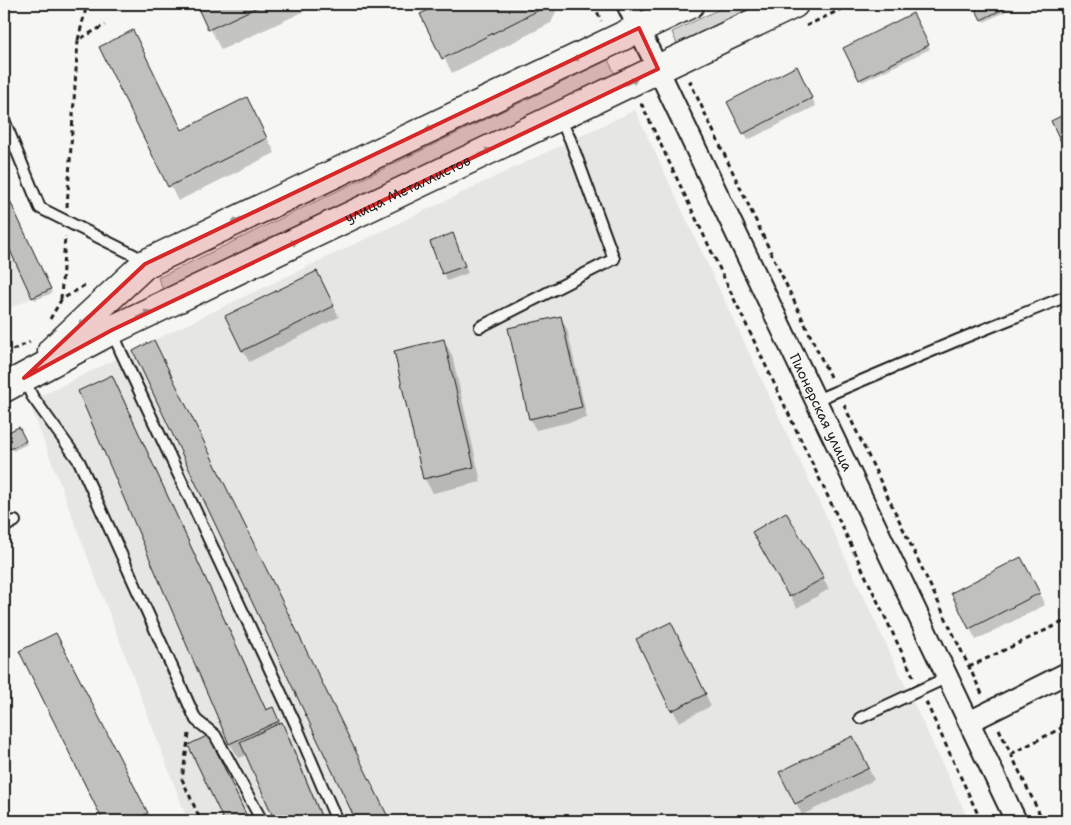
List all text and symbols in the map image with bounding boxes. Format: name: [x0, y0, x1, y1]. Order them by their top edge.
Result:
one-way arrow: [572, 53, 586, 61]
one-way arrow: [624, 77, 639, 86]
one-way arrow: [425, 123, 439, 131]
one-way arrow: [478, 147, 492, 155]
street label: улица Металлистов: [341, 151, 473, 227]
one-way arrow: [231, 216, 245, 224]
one-way arrow: [284, 240, 298, 248]
one-way arrow: [137, 310, 151, 318]
one-way arrow: [78, 315, 90, 327]
street label: Пионерская улица: [786, 350, 857, 474]

